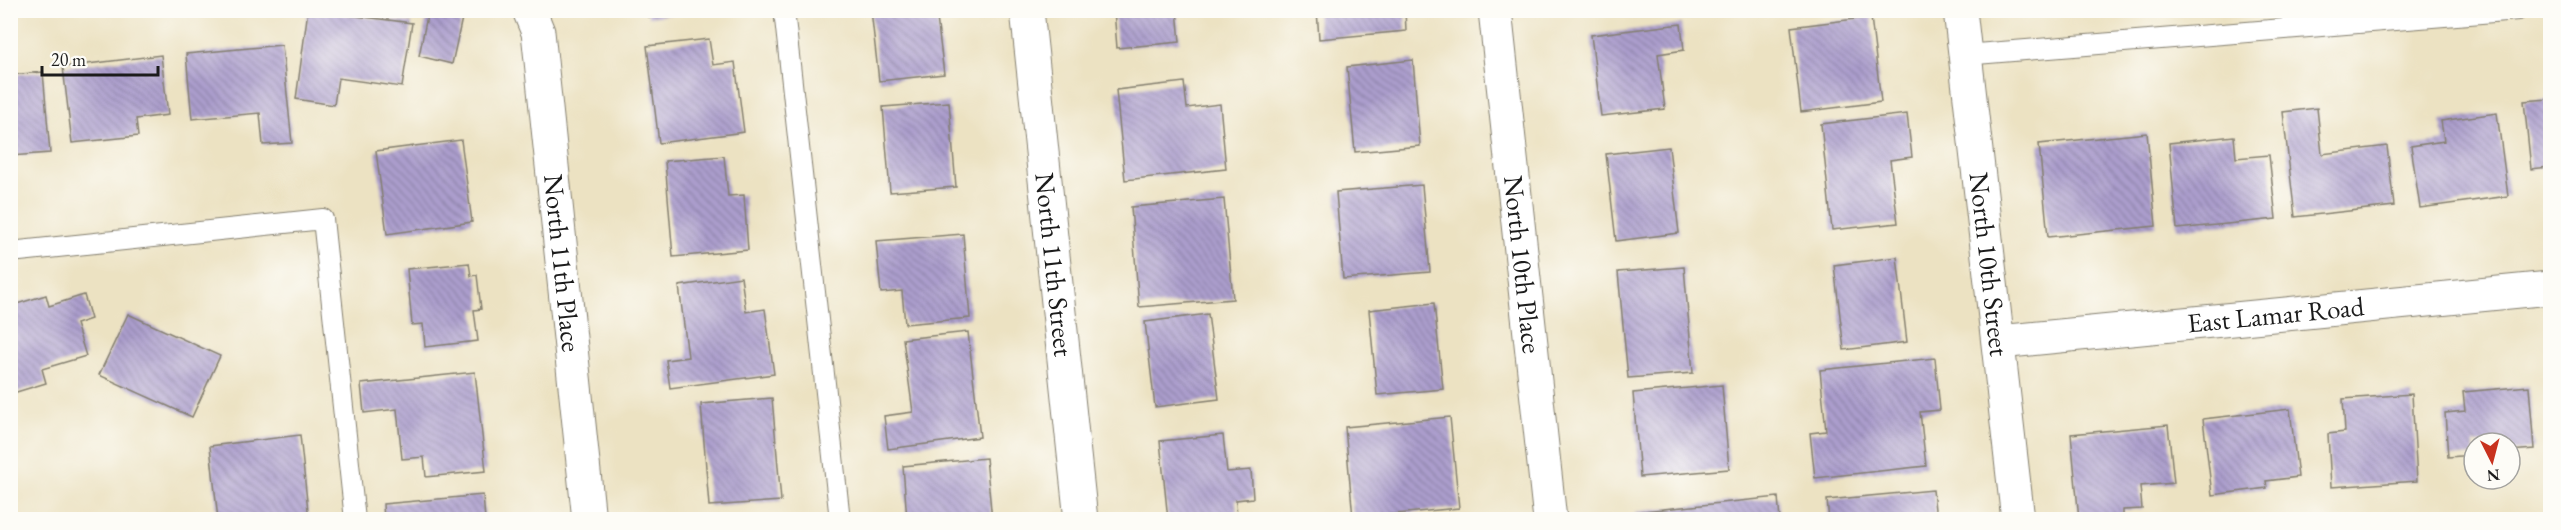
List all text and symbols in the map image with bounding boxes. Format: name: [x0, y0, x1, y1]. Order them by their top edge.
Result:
scale bar: [42, 39, 158, 77]
text: 20 m: [51, 48, 86, 71]
street label: North 11th Street: [1027, 171, 1082, 359]
street label: North 10th Street: [1962, 171, 2017, 359]
street label: North 11th Place: [536, 172, 589, 353]
street label: North 10th Place: [1496, 174, 1550, 355]
street label: East Lamar Road: [2186, 288, 2366, 340]
north arrow: [2462, 431, 2522, 491]
text: N: [2486, 464, 2501, 487]

